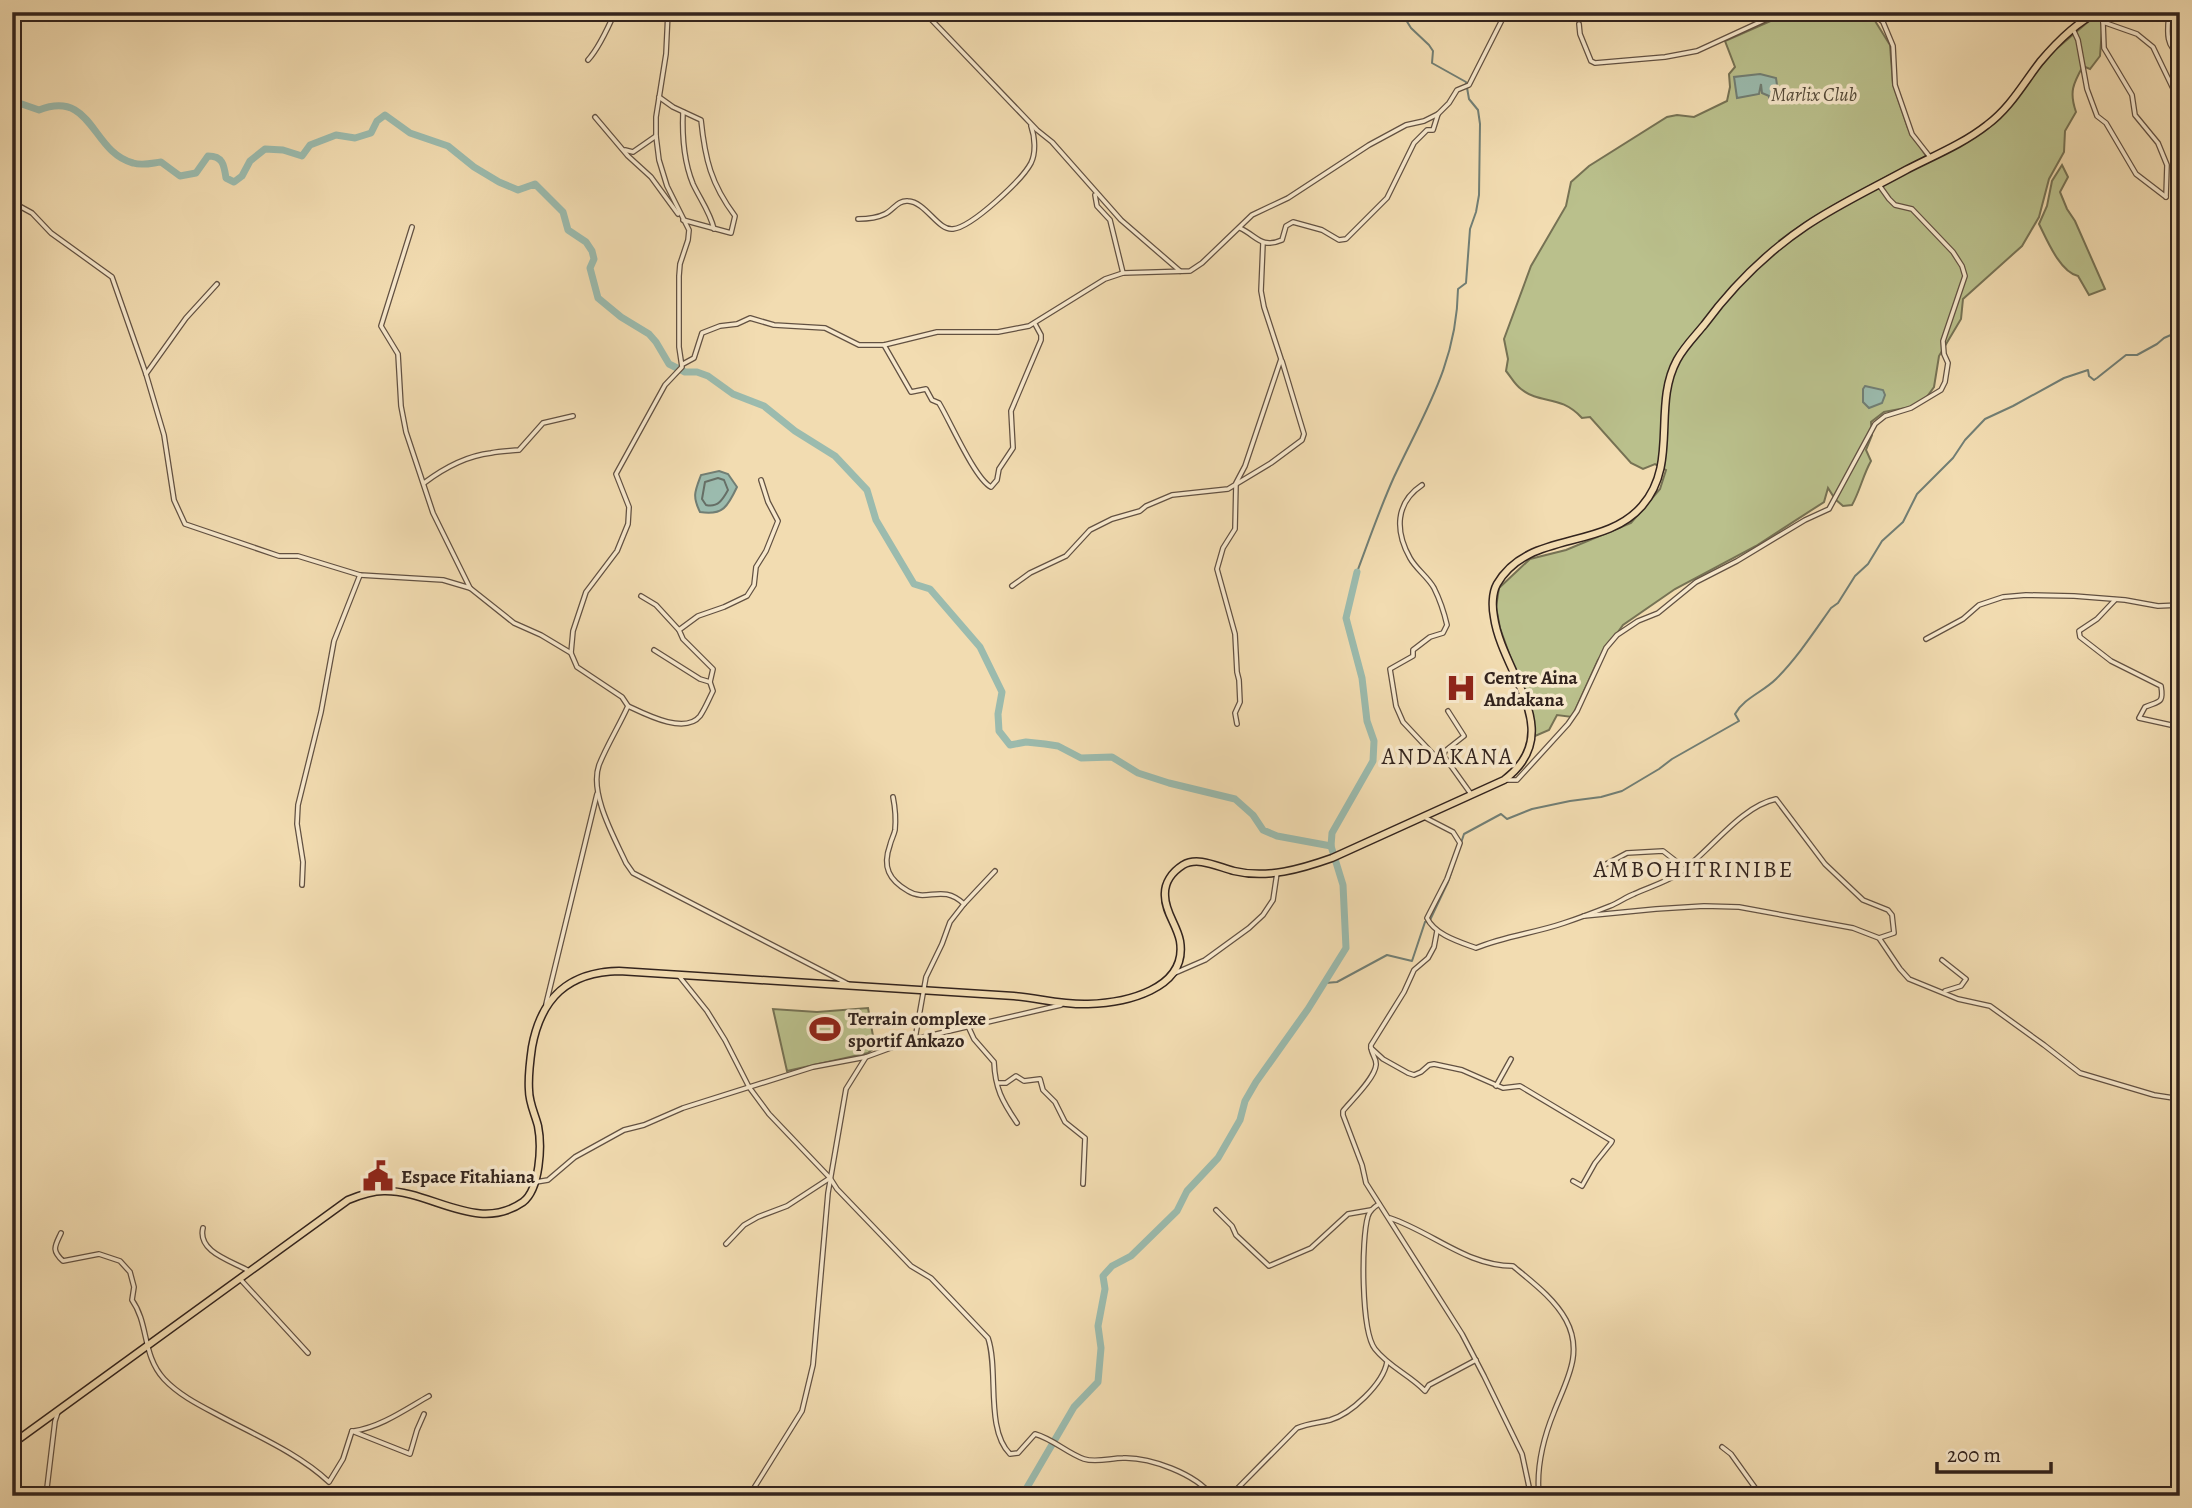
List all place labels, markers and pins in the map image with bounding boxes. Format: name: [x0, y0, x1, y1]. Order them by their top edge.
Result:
place label: Centre Aina Andakana: [1483, 665, 1579, 713]
hospital icon: Centre Aina Andakana: [1444, 671, 1478, 705]
place label: Terrain complexe sportif Ankazo: [848, 1006, 986, 1054]
sports icon: Terrain complexe sportif Ankazo: [808, 1012, 842, 1046]
public building icon: Espace Fitahiana: [361, 1159, 395, 1193]
place label: Espace Fitahiana: [401, 1164, 536, 1190]

